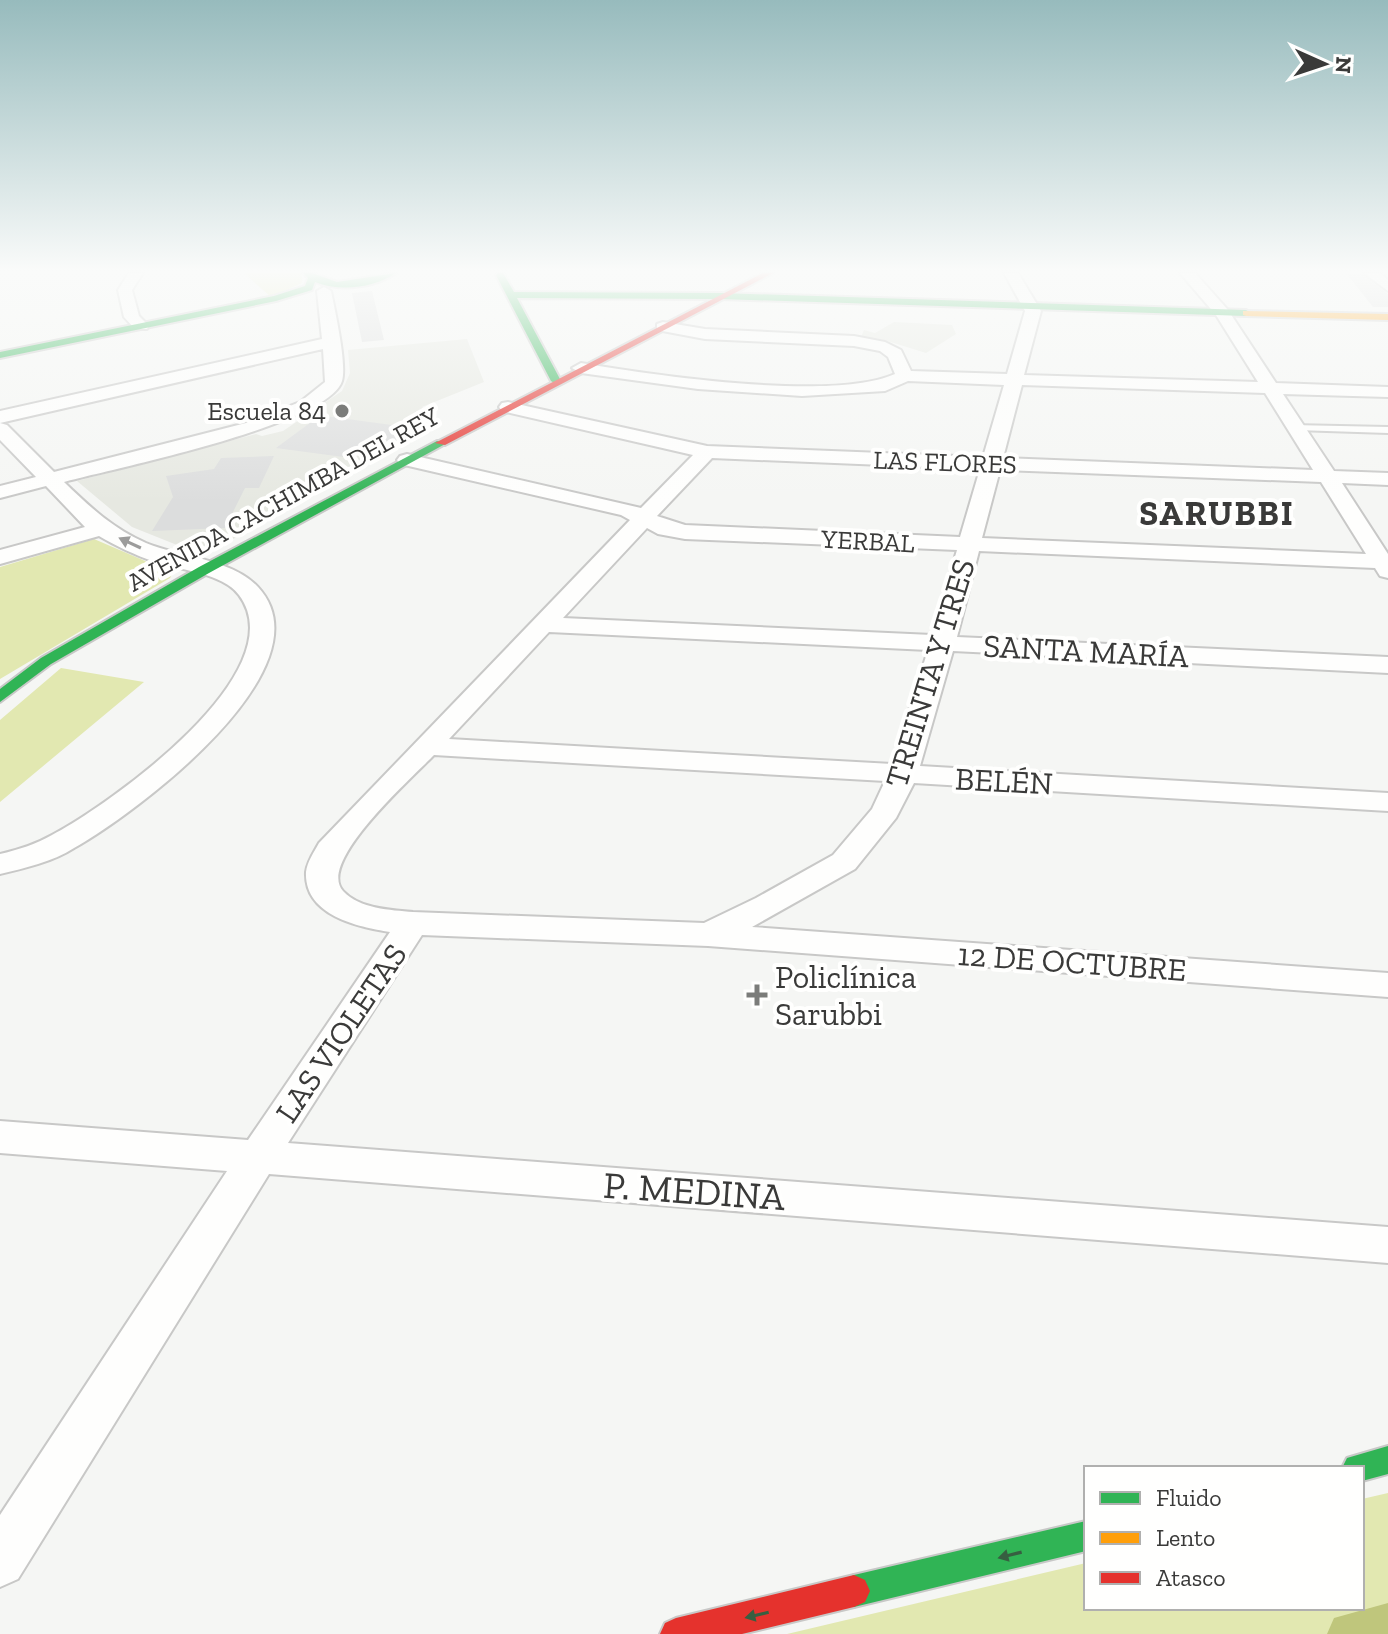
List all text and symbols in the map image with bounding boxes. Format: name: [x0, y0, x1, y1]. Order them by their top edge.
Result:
north arrow: [1284, 24, 1364, 104]
text: N: [1330, 56, 1357, 74]
place label: Escuela 84: [207, 395, 326, 427]
street label: AVENIDA CACHIMBA DEL REY: [121, 400, 445, 598]
marker: Escuela 84: [333, 402, 351, 420]
street label: LAS FLORES: [873, 444, 1017, 480]
district label: SARUBBI: [1139, 493, 1295, 534]
street label: YERBAL: [819, 523, 916, 559]
one-way arrow: [119, 536, 142, 550]
street label: TREINTA Y TRES: [877, 554, 983, 792]
street label: SANTA MARÍA: [982, 627, 1190, 675]
street label: BELÉN: [954, 759, 1054, 803]
street label: 12 DE OCTUBRE: [956, 935, 1188, 989]
street label: LAS VIOLETAS: [267, 937, 415, 1129]
place label: Policlínica Sarubbi: [775, 958, 916, 1033]
marker: Policlínica Sarubbi: [746, 984, 768, 1006]
street label: P. MEDINA: [602, 1162, 787, 1220]
legend: [1084, 1466, 1364, 1610]
text: Fluido: [1156, 1483, 1221, 1512]
text: Lento: [1156, 1523, 1215, 1552]
one-way arrow: [998, 1549, 1023, 1561]
text: Atasco: [1156, 1563, 1226, 1592]
one-way arrow: [745, 1609, 770, 1622]

